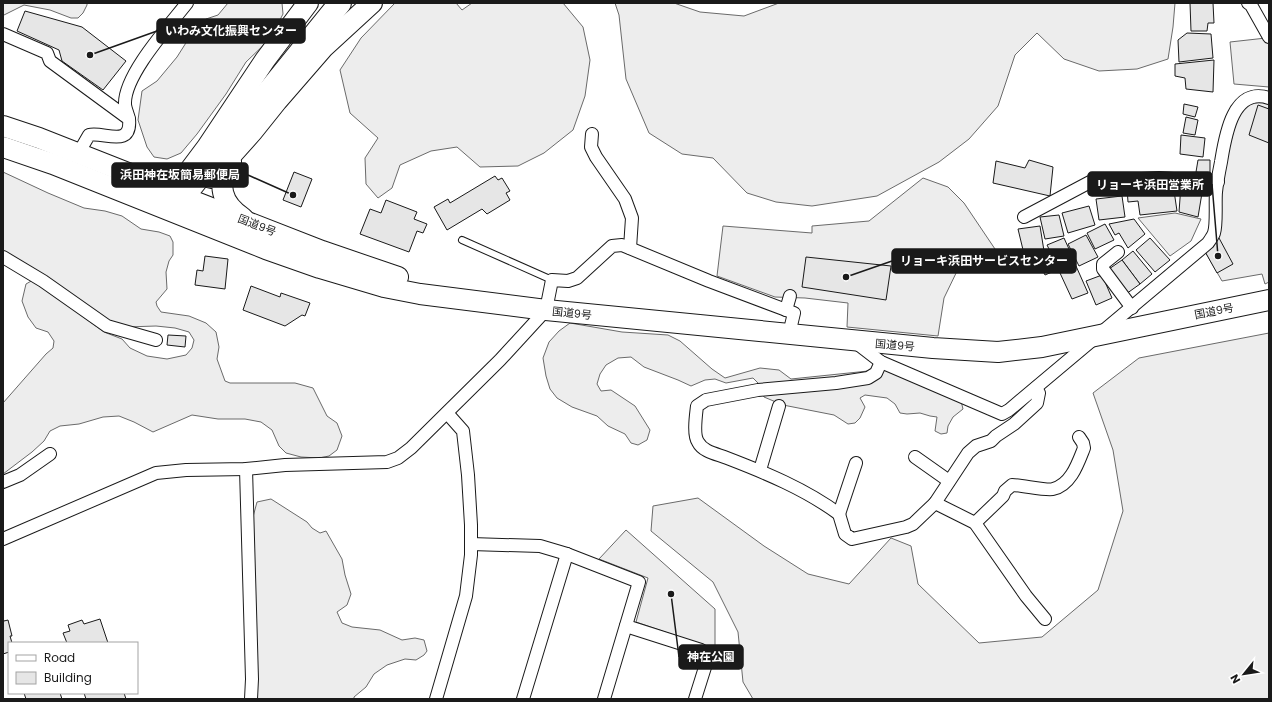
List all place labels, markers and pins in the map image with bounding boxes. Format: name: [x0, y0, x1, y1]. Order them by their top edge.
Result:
callout: いわみ文化振興センター: [157, 19, 305, 43]
callout: 浜田神在坂簡易郵便局: [112, 163, 248, 187]
callout: リョーキ浜田営業所: [1088, 172, 1212, 196]
callout: リョーキ浜田サービスセンター: [892, 249, 1076, 273]
callout: 神在公園: [679, 645, 743, 669]

